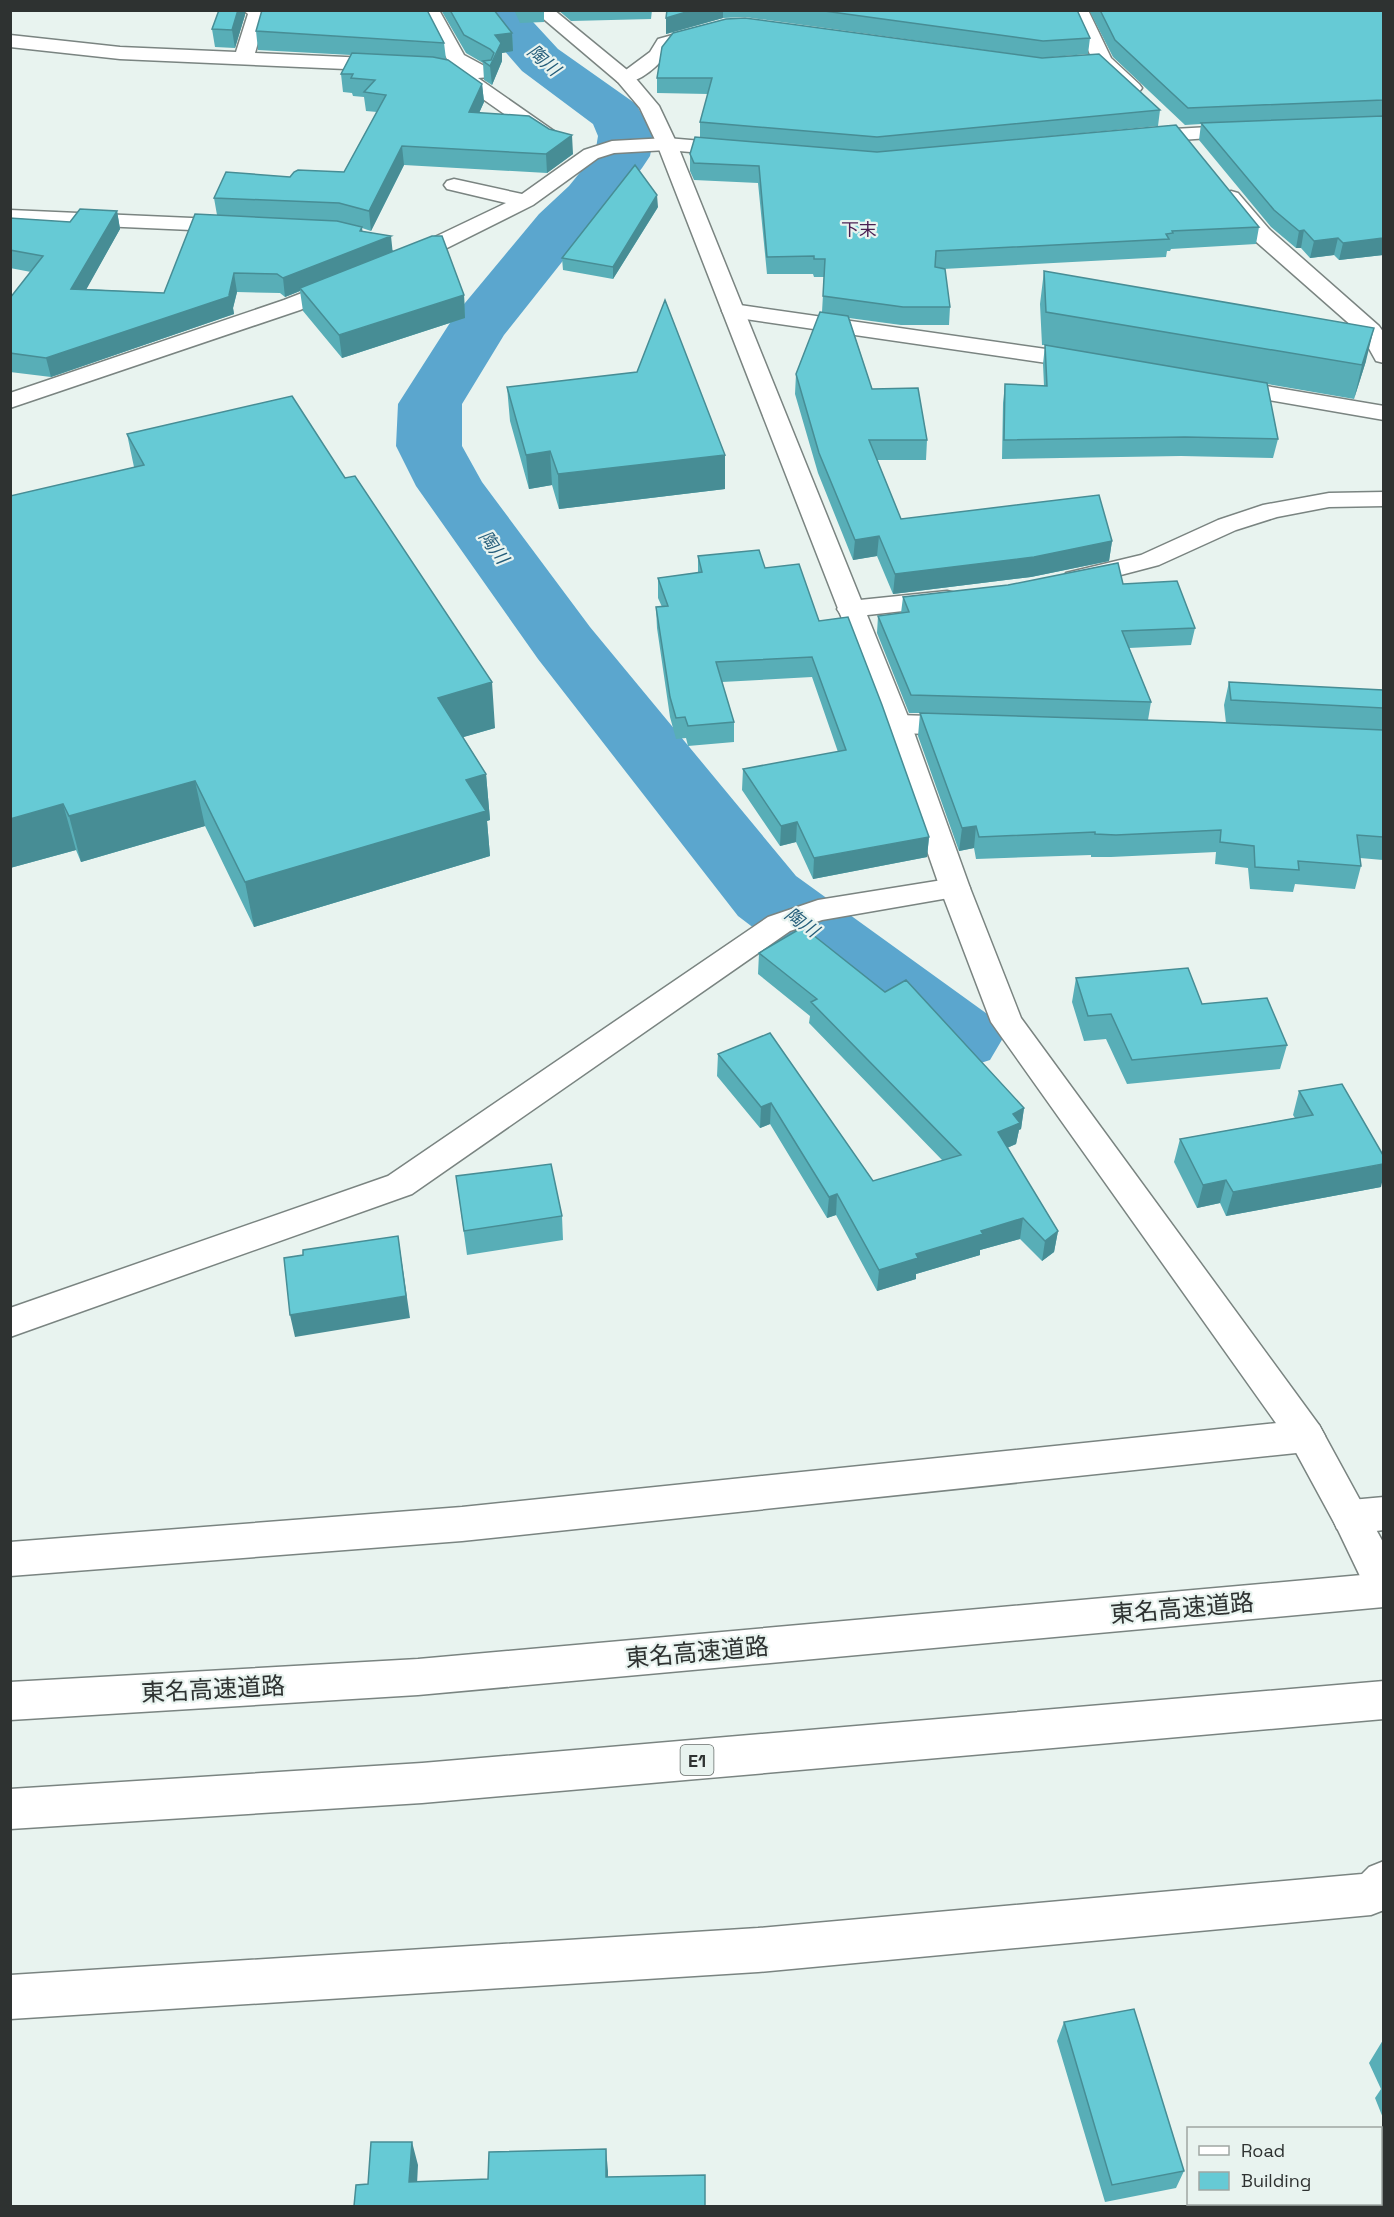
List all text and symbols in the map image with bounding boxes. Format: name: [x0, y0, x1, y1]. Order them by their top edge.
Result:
water label: 陶川: [523, 40, 567, 82]
district label: 下末: [841, 218, 877, 241]
water label: 陶川: [474, 526, 515, 570]
water label: 陶川: [781, 902, 825, 943]
street label: 東名高速道路: [1109, 1586, 1255, 1630]
street label: 東名高速道路: [624, 1630, 770, 1674]
street label: 東名高速道路: [140, 1670, 286, 1708]
road number: E1: [680, 1745, 714, 1775]
legend: [1187, 2127, 1382, 2205]
text: Road: [1241, 2139, 1285, 2162]
text: Building: [1241, 2169, 1311, 2192]

